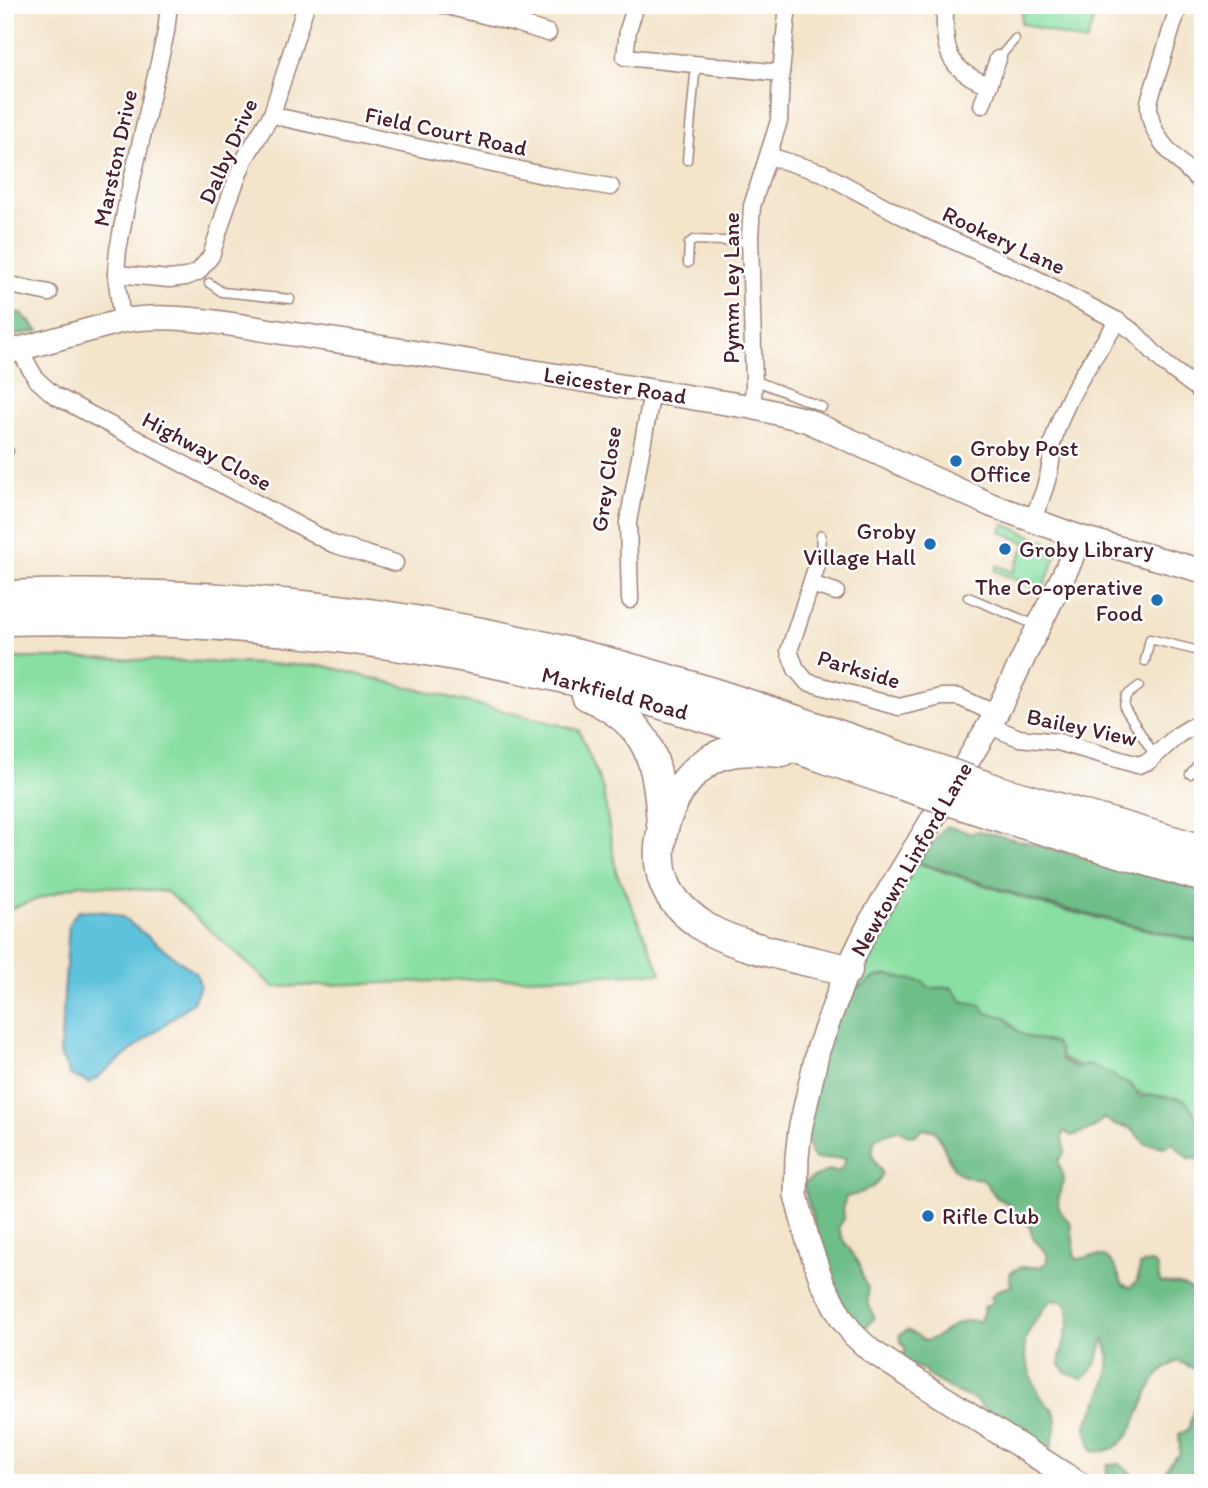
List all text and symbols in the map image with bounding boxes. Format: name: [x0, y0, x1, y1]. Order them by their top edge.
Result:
street label: Marston Drive: [87, 87, 143, 229]
street label: Dalby Drive: [192, 94, 264, 208]
street label: Field Court Road: [362, 100, 530, 162]
street label: Rookery Lane: [938, 199, 1070, 281]
street label: Pymm Ley Lane: [717, 212, 745, 364]
street label: Leicester Road: [542, 360, 688, 410]
street label: Highway Close: [137, 405, 277, 497]
street label: Grey Close: [585, 424, 627, 534]
place label: Groby Post Office: [970, 434, 1079, 488]
marker: Groby Post Office: [948, 453, 964, 469]
place label: Groby Village Hall: [803, 517, 916, 571]
place label: Groby Library: [1019, 535, 1154, 563]
marker: Groby Village Hall: [922, 536, 938, 552]
marker: Groby Library: [997, 541, 1013, 557]
place label: The Co-operative Food: [975, 573, 1143, 627]
marker: The Co-operative Food: [1149, 592, 1165, 608]
street label: Parkside: [814, 643, 904, 695]
street label: Markfield Road: [539, 660, 691, 726]
street label: Bailey View: [1024, 702, 1140, 752]
street label: Newtown Linford Lane: [844, 757, 978, 961]
place label: Rifle Club: [942, 1202, 1039, 1230]
marker: Rifle Club: [920, 1208, 936, 1224]

